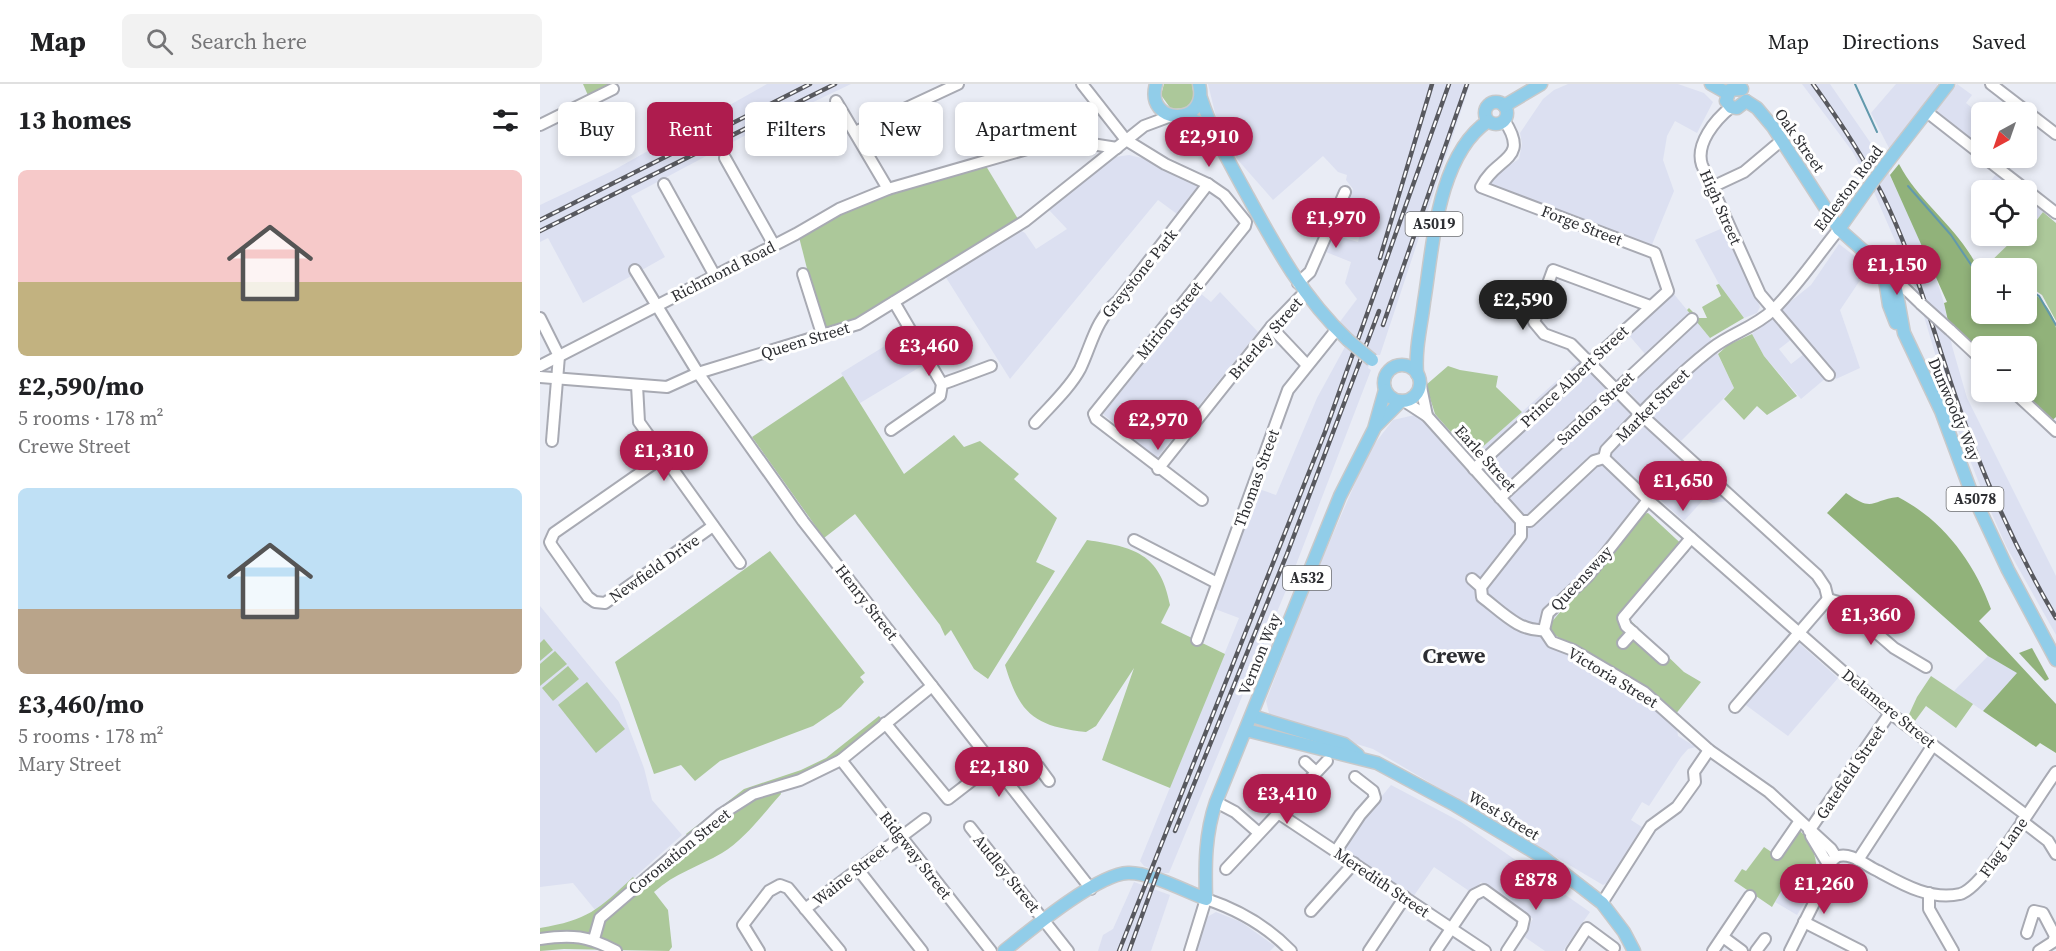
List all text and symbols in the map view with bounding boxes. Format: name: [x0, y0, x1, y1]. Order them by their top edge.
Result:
search box: [122, 14, 542, 68]
text: Map: [30, 22, 86, 60]
icon: search: [143, 25, 176, 58]
text: Search here: [191, 26, 307, 56]
text: Map: [1768, 27, 1809, 56]
text: Directions: [1842, 27, 1939, 56]
text: Saved: [1972, 27, 2026, 56]
text: 13 homes: [18, 102, 131, 138]
chip: Buy: [558, 102, 635, 156]
chip: Rent: [647, 102, 733, 156]
chip: Filters: [745, 102, 847, 156]
chip: New: [859, 102, 943, 156]
chip: Apartment: [955, 102, 1098, 156]
north arrow: [1971, 102, 2037, 168]
map controls: [1971, 102, 2037, 402]
icon: filters: [489, 104, 522, 137]
street label: Oak Street: [1770, 104, 1830, 177]
pin: £2,910: [1160, 117, 1258, 168]
text: £2,910: [1179, 122, 1239, 150]
street label: Edleston Road: [1808, 141, 1888, 235]
street label: High Street: [1695, 166, 1748, 249]
button: locate: [1971, 180, 2037, 246]
pin: £1,970: [1287, 198, 1385, 249]
street label: Forge Street: [1538, 199, 1627, 251]
text: £1,970: [1306, 203, 1366, 231]
icon: home: [216, 209, 324, 317]
road number: A5019: [1406, 212, 1462, 236]
street label: Greystone Park: [1096, 224, 1182, 322]
street label: Richmond Road: [667, 235, 779, 307]
pin: £1,150: [1848, 245, 1946, 296]
text: £1,150: [1867, 250, 1927, 278]
button: +: [1971, 258, 2037, 324]
street label: Mirion Street: [1131, 276, 1208, 364]
pin: £2,590: [1474, 280, 1572, 331]
text: £2,590: [1493, 285, 1553, 313]
street label: Brierley Street: [1223, 292, 1307, 384]
street label: Queen Street: [758, 316, 853, 364]
street label: Prince Albert Street: [1515, 320, 1633, 432]
pin: £3,460: [880, 326, 978, 377]
text: £3,460: [899, 331, 959, 359]
button: −: [1971, 336, 2037, 402]
street label: Dunwoody Way: [1923, 354, 1987, 465]
street label: Market Street: [1610, 363, 1694, 447]
street label: Sandon Street: [1551, 366, 1639, 450]
text: £2,590/mo: [18, 368, 144, 404]
pin: £2,970: [1109, 400, 1207, 451]
text: 5 rooms · 178 m²: [18, 404, 164, 432]
text: £2,970: [1128, 405, 1188, 433]
street label: Earle Street: [1450, 420, 1522, 497]
street label: Thomas Street: [1228, 425, 1284, 530]
pin: £1,310: [615, 431, 713, 482]
text: Crewe Street: [18, 432, 130, 460]
text: £1,310: [634, 436, 694, 464]
pin: £1,650: [1634, 461, 1732, 512]
text: £1,650: [1653, 466, 1713, 494]
road number: A5078: [1946, 487, 2004, 511]
icon: home: [216, 527, 324, 635]
street label: Newfield Drive: [604, 529, 704, 607]
street label: Queensway: [1545, 540, 1617, 615]
street label: Henry Street: [831, 560, 904, 645]
road number: A532: [1283, 566, 1331, 590]
pin: £1,360: [1822, 595, 1920, 646]
text: £1,360: [1841, 600, 1901, 628]
street label: Vernon Way: [1233, 609, 1286, 698]
district label: Crewe: [1422, 640, 1486, 670]
street label: Victoria Street: [1564, 641, 1663, 713]
street label: Delamere Street: [1838, 663, 1941, 753]
text: £3,460/mo: [18, 686, 144, 722]
street label: Gatefield Street: [1810, 720, 1890, 823]
text: 5 rooms · 178 m²: [18, 722, 164, 750]
pin: £2,180: [950, 747, 1048, 798]
text: Mary Street: [18, 750, 121, 778]
text: £2,180: [969, 752, 1029, 780]
pin: £3,410: [1238, 774, 1336, 825]
text: £3,410: [1257, 779, 1317, 807]
street label: West Street: [1464, 785, 1544, 845]
street label: Coronation Street: [623, 802, 735, 899]
street label: Ridgway Street: [875, 807, 958, 904]
street label: Flag Lane: [1974, 812, 2032, 882]
street label: Audley Street: [969, 829, 1046, 917]
street label: Waine Street: [808, 837, 893, 910]
street label: Meredith Street: [1330, 842, 1435, 923]
pin: £878: [1500, 860, 1572, 911]
pin: £1,260: [1775, 864, 1873, 915]
text: £878: [1514, 865, 1558, 893]
text: £1,260: [1794, 869, 1854, 897]

